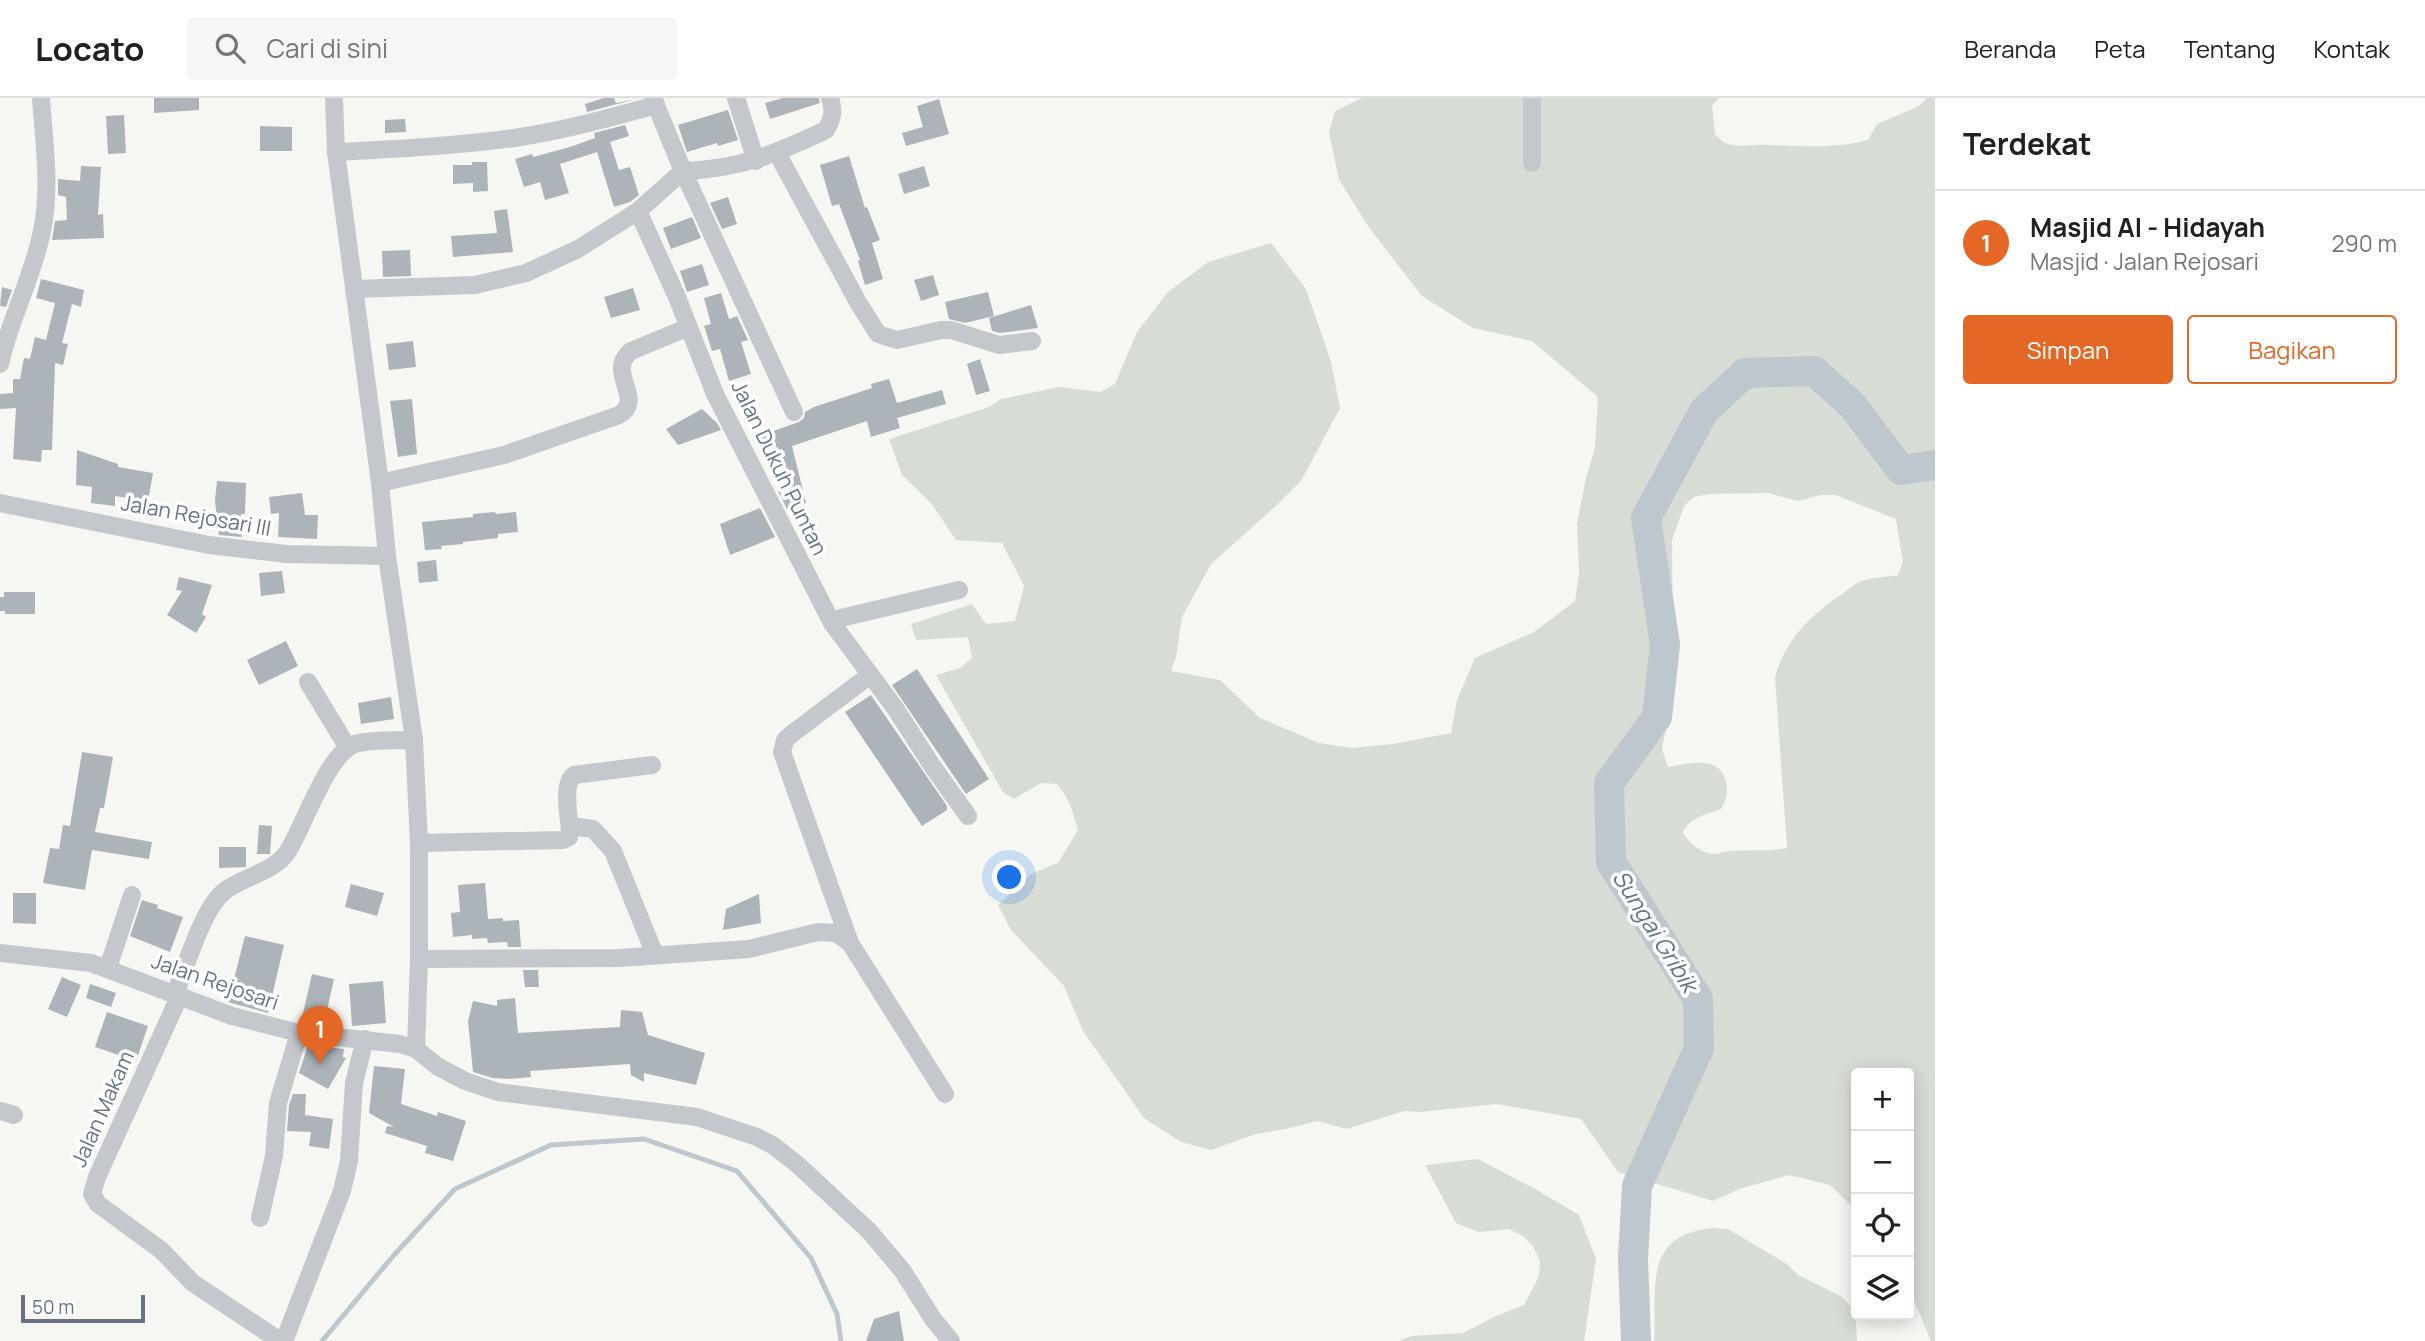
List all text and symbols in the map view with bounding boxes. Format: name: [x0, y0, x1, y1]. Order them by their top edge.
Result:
search box: [187, 17, 677, 80]
text: Locato: [35, 26, 145, 71]
icon: search: [211, 29, 249, 67]
text: Cari di sini: [267, 30, 388, 66]
text: Beranda: [1964, 32, 2056, 65]
text: Peta: [2094, 32, 2146, 65]
text: Tentang: [2184, 32, 2275, 65]
text: Kontak: [2313, 32, 2390, 65]
text: Terdekat: [1963, 123, 2092, 164]
text: Masjid Al - Hidayah: [2030, 209, 2265, 245]
text: 1: [1981, 227, 1991, 259]
text: 290 m: [2331, 227, 2397, 259]
text: Masjid · Jalan Rejosari: [2030, 245, 2259, 277]
button: Simpan: [1963, 315, 2173, 384]
button: Bagikan: [2187, 315, 2397, 384]
street label: Jalan Dukuh Puntan: [725, 376, 834, 560]
street label: Jalan Rejosari III: [119, 488, 273, 542]
your location: [992, 860, 1026, 894]
water label: Sungai Gribik: [1606, 863, 1708, 1001]
street label: Jalan Rejosari: [148, 946, 283, 1016]
pin: 1: [297, 1006, 343, 1064]
street label: Jalan Makam: [64, 1046, 140, 1171]
map controls: [1851, 1068, 1914, 1320]
button: +: [1851, 1068, 1914, 1131]
button: −: [1851, 1131, 1914, 1194]
button: locate: [1851, 1194, 1914, 1257]
button: layers: [1851, 1257, 1914, 1320]
scale bar: [21, 1292, 145, 1324]
text: 50 m: [32, 1294, 74, 1320]

